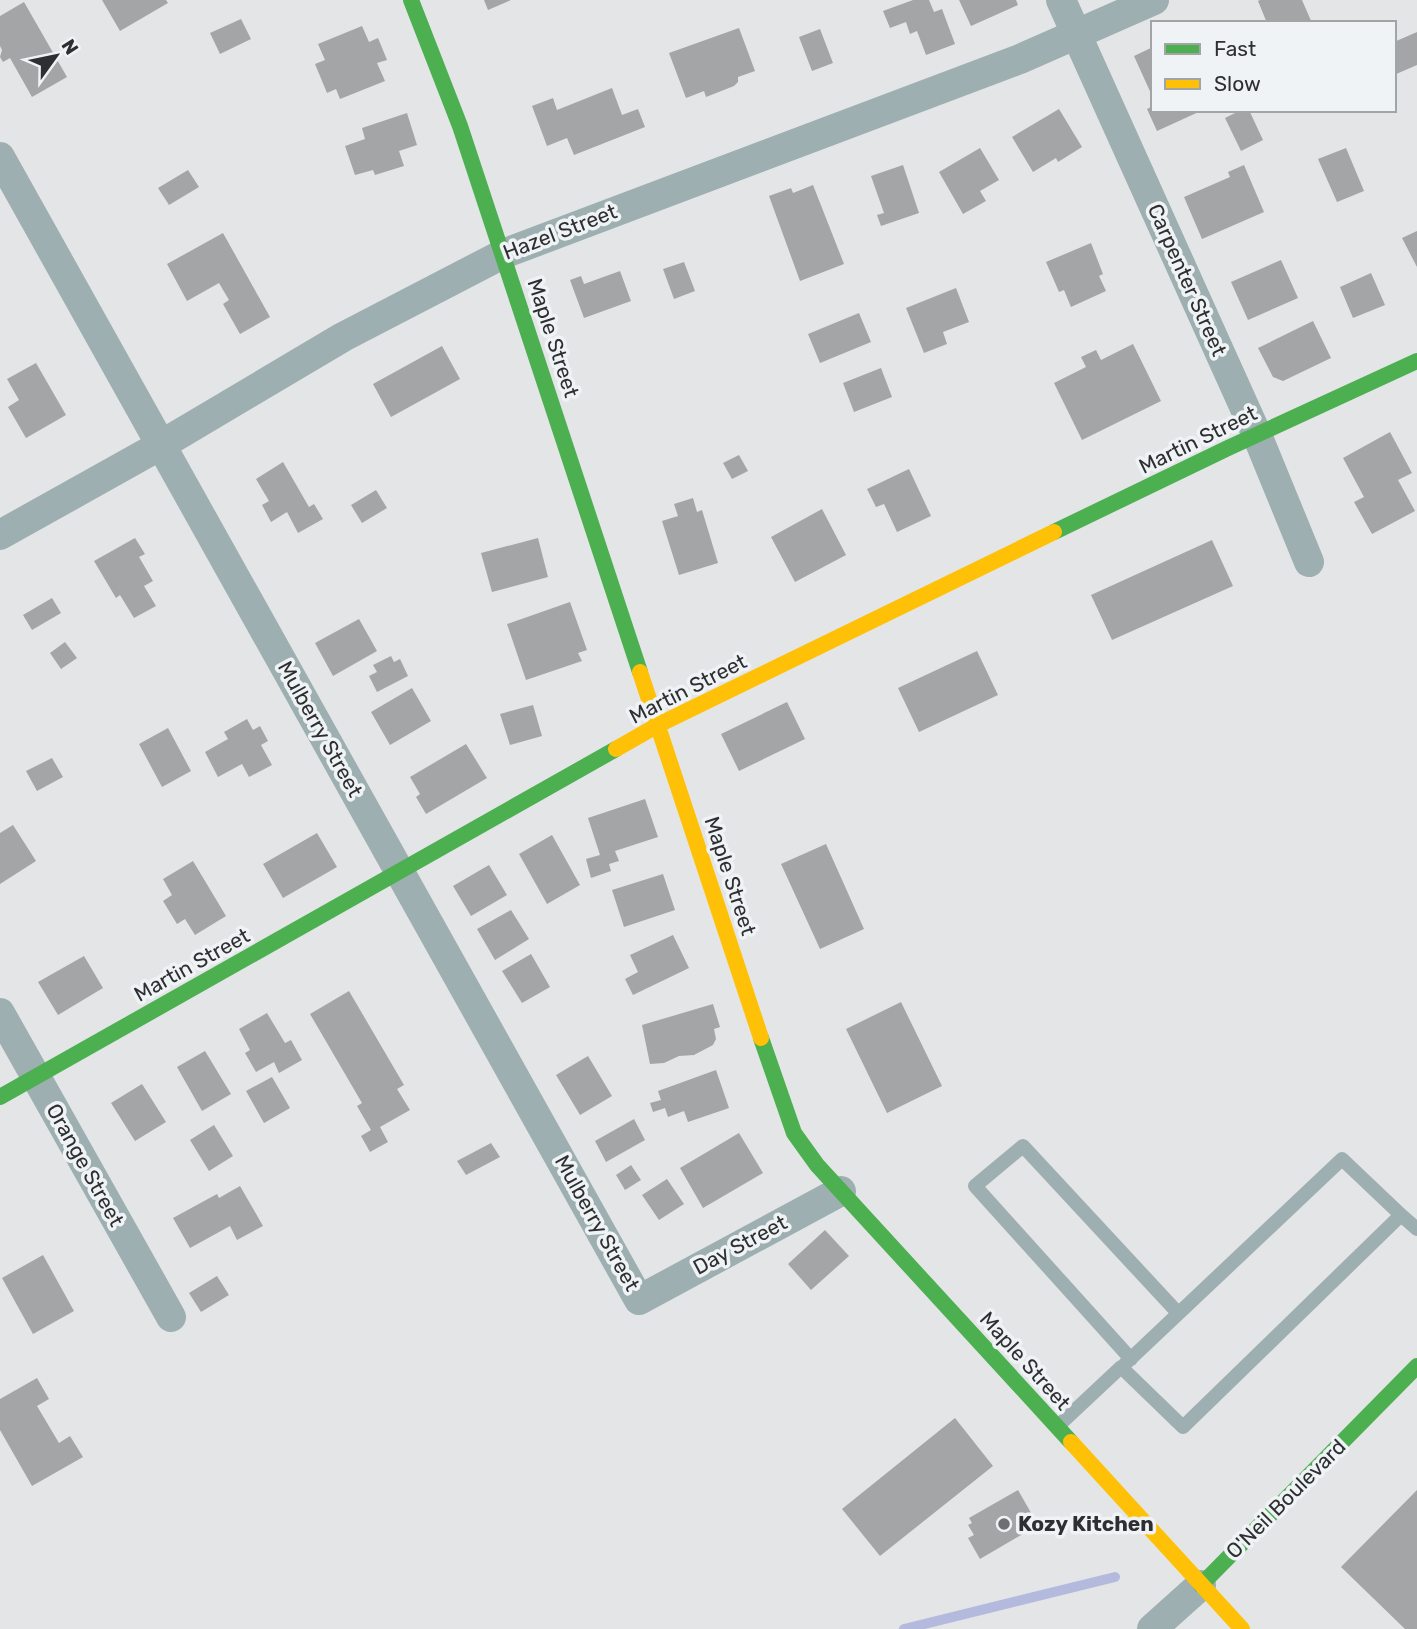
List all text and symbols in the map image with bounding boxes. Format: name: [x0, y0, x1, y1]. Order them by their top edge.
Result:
north arrow: [21, 21, 91, 91]
legend: [1151, 21, 1396, 112]
text: N: [56, 35, 83, 59]
text: Fast: [1214, 36, 1256, 61]
text: Slow: [1214, 71, 1261, 96]
street label: Hazel Street: [499, 198, 620, 265]
street label: Carpenter Street: [1143, 200, 1232, 360]
street label: Maple Street: [523, 275, 584, 400]
street label: Martin Street: [1135, 400, 1261, 479]
street label: Martin Street: [625, 648, 751, 729]
street label: Mulberry Street: [273, 656, 368, 801]
street label: Maple Street: [700, 813, 761, 938]
street label: Martin Street: [130, 923, 254, 1007]
street label: Orange Street: [41, 1099, 129, 1231]
street label: Mulberry Street: [550, 1150, 645, 1295]
street label: Day Street: [689, 1209, 791, 1280]
street label: Maple Street: [975, 1306, 1076, 1415]
street label: O'Neil Boulevard: [1221, 1434, 1351, 1564]
place label: Kozy Kitchen: [1018, 1511, 1154, 1536]
marker: Kozy Kitchen: [996, 1516, 1012, 1532]

